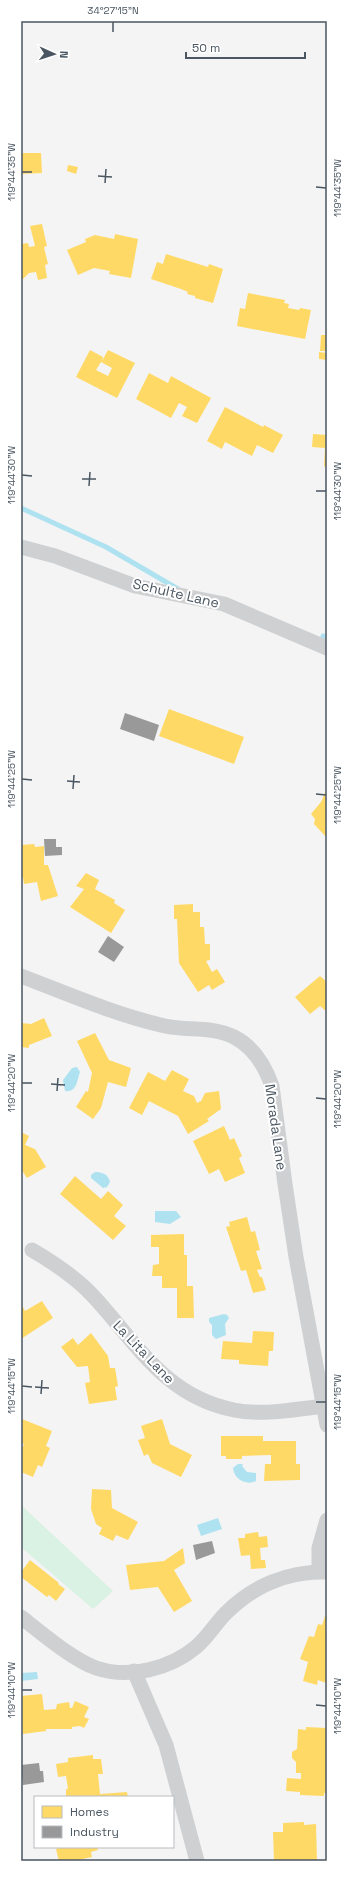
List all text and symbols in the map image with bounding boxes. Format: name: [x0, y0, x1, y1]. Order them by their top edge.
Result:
text: 34°27'15"N: [87, 4, 139, 17]
north arrow: [34, 34, 74, 74]
scale bar: [186, 34, 305, 60]
text: 50 m: [192, 40, 220, 56]
text: N: [57, 50, 71, 59]
text: 119°44'35"W: [5, 143, 18, 201]
text: 119°44'35"W: [331, 159, 344, 217]
text: 119°44'30"W: [5, 446, 18, 504]
text: 119°44'30"W: [331, 462, 344, 520]
street label: Schulte Lane: [131, 574, 221, 612]
text: 119°44'25"W: [5, 750, 18, 808]
text: 119°44'25"W: [331, 766, 344, 824]
text: 119°44'20"W: [5, 1054, 18, 1112]
text: 119°44'20"W: [331, 1070, 344, 1128]
street label: Morada Lane: [261, 1083, 291, 1171]
street label: La Lita Lane: [109, 1317, 179, 1387]
text: 119°44'15"W: [5, 1358, 18, 1414]
text: 119°44'15"W: [331, 1374, 344, 1430]
text: 119°44'10"W: [5, 1661, 18, 1718]
text: 119°44'10"W: [331, 1677, 344, 1734]
legend: [34, 1796, 174, 1848]
text: Homes: [70, 1804, 109, 1820]
text: Industry: [70, 1824, 119, 1840]

